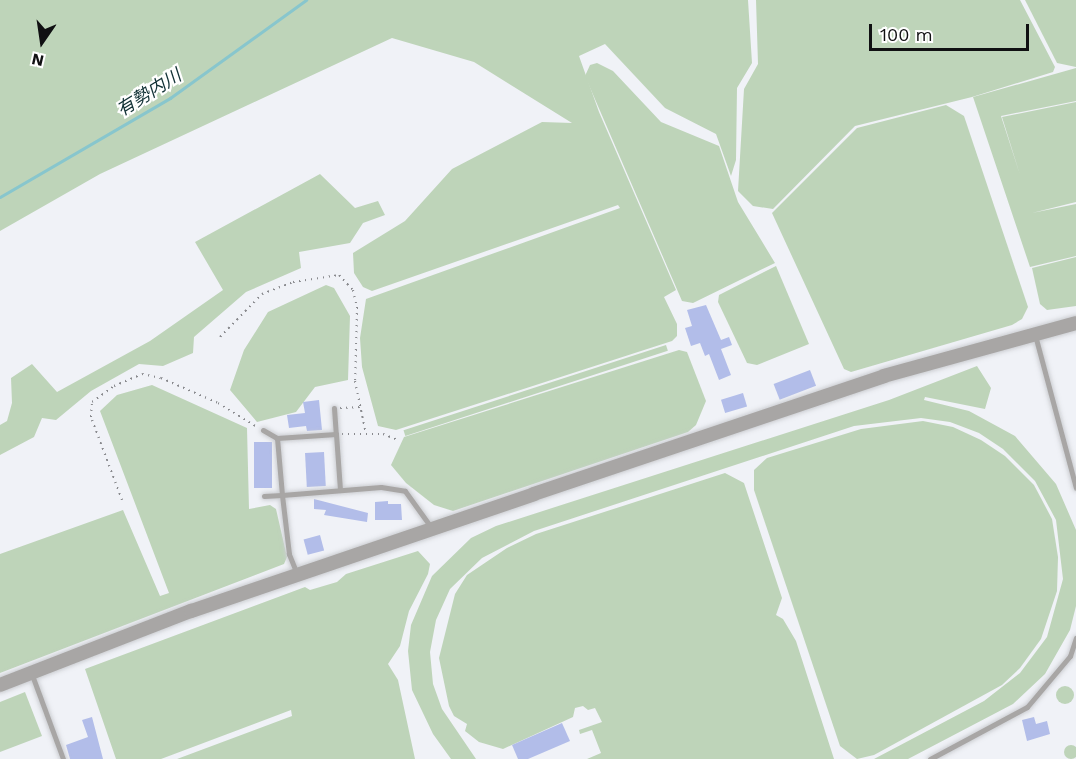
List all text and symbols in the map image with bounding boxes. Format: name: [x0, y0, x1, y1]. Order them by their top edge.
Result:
north arrow: [12, 12, 72, 72]
scale bar: [872, 12, 1032, 50]
text: 100 m: [880, 24, 933, 45]
text: N: [30, 49, 46, 71]
water label: 有勢内川: [113, 65, 185, 121]

